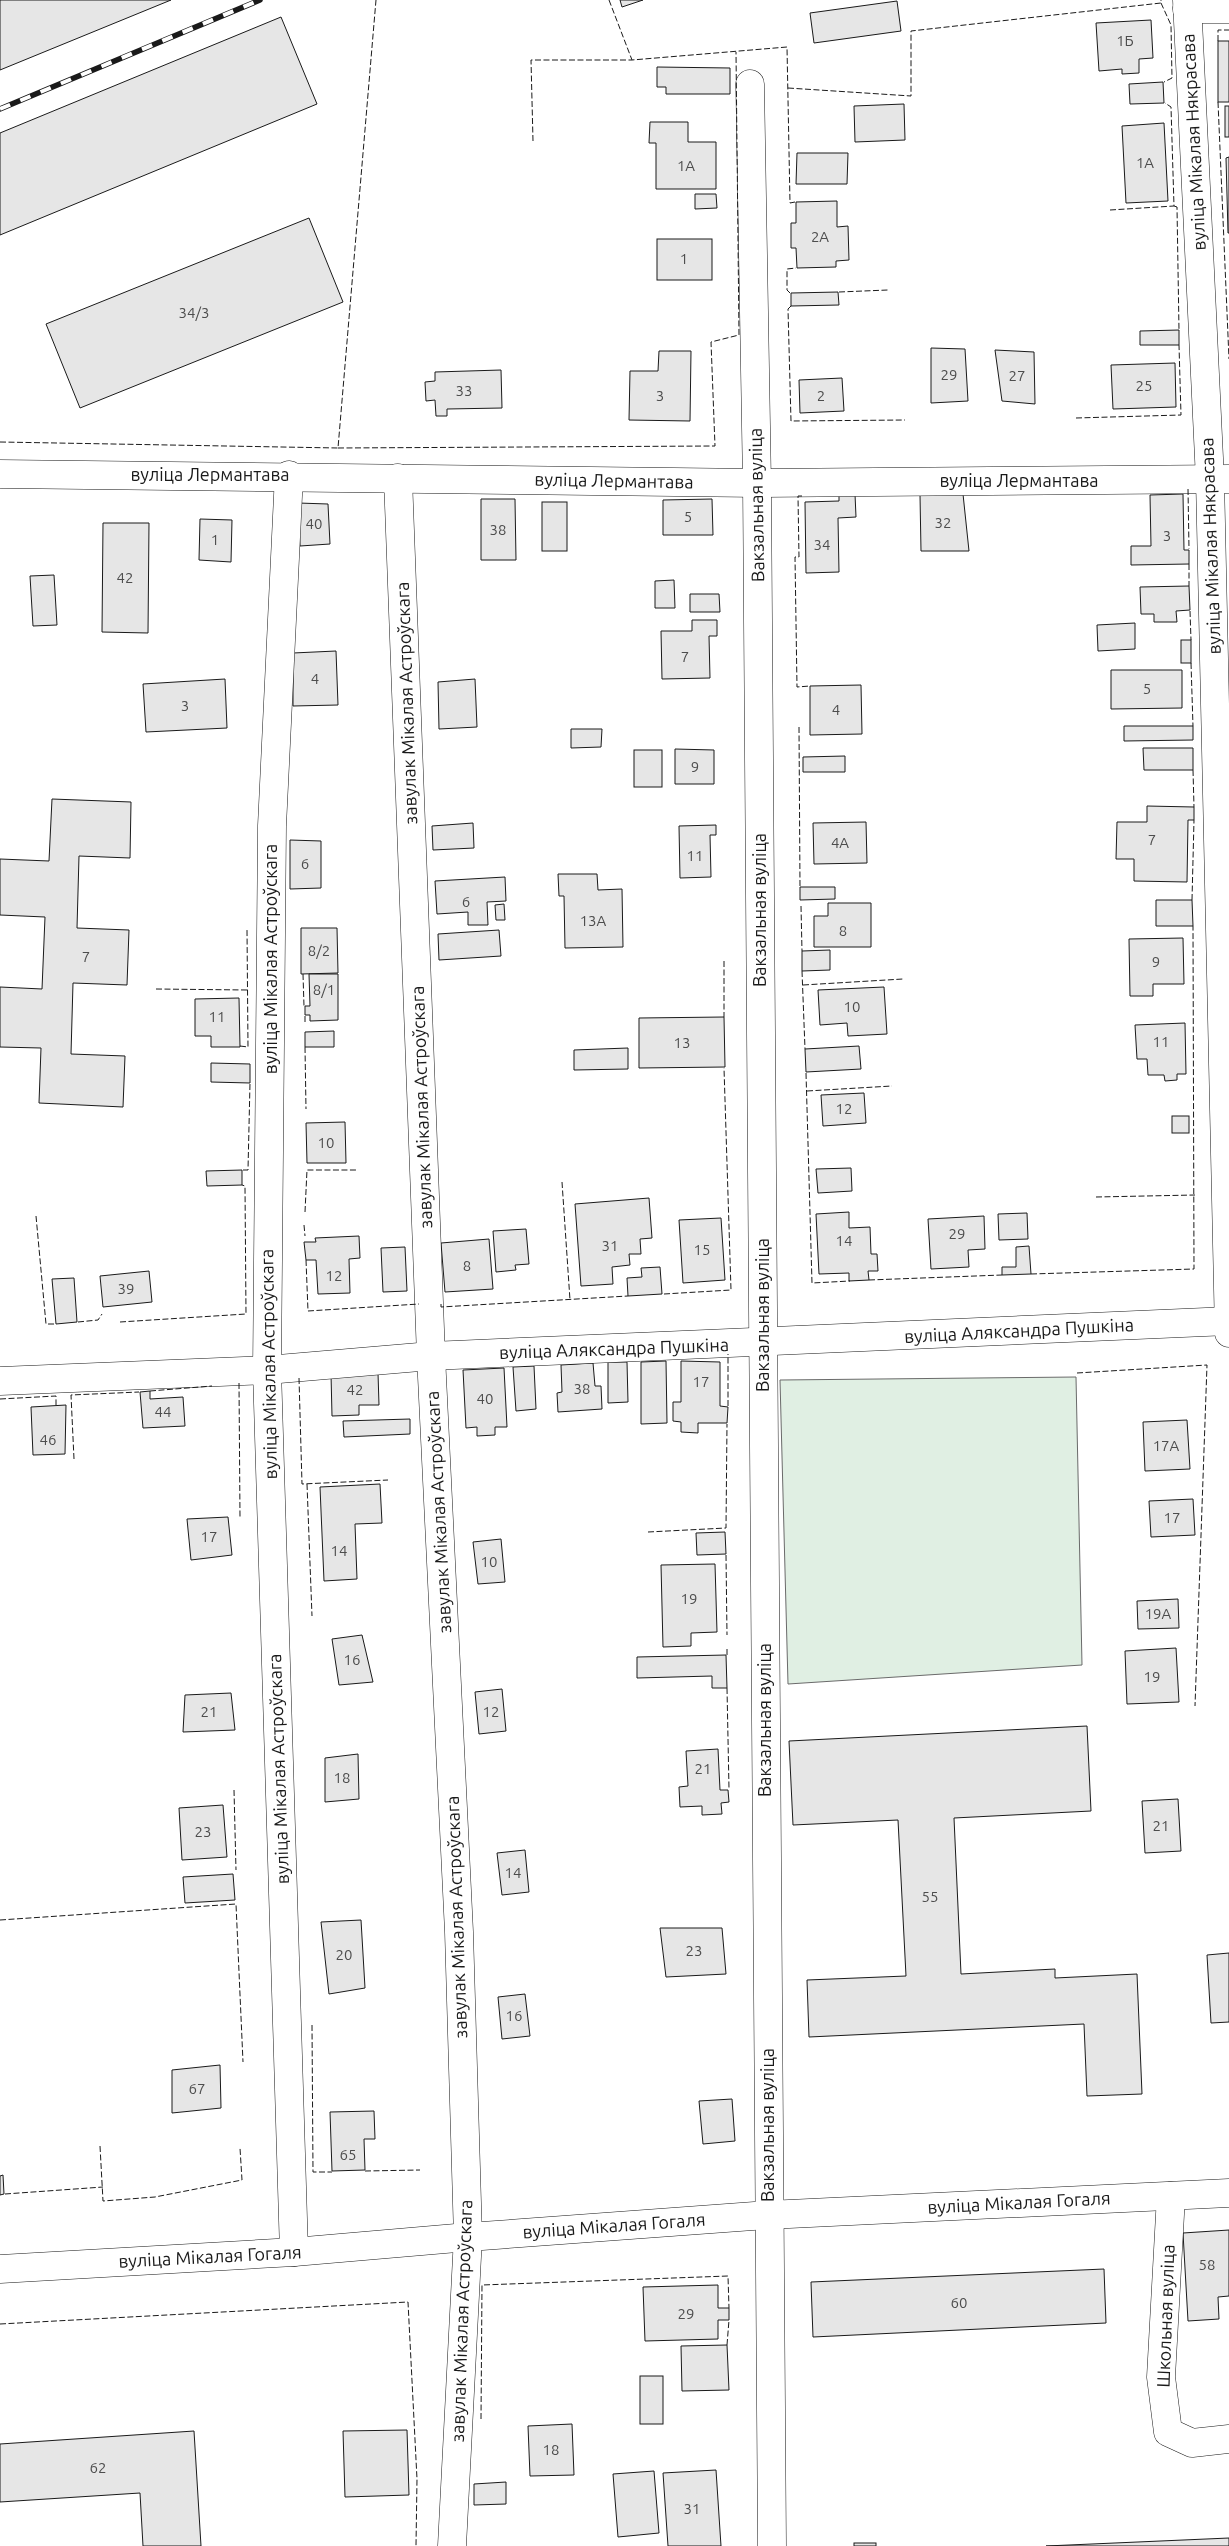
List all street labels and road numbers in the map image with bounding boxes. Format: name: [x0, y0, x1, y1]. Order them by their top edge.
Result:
street label: вуліца Мікалая Някрасава: [1177, 33, 1209, 251]
street label: Вакзальная вуліца: [745, 428, 767, 582]
street label: вуліца Мікалая Някрасава: [1196, 437, 1224, 655]
street label: вуліца Лермантава: [130, 464, 290, 484]
street label: вуліца Лермантава: [534, 469, 694, 491]
street label: вуліца Лермантава: [939, 470, 1099, 490]
street label: завулак Мікалая Астроўскага: [392, 581, 420, 825]
street label: Вакзальная вуліца: [749, 833, 769, 987]
street label: вуліца Мікалая Астроўскага: [260, 844, 280, 1074]
street label: завулак Мікалая Астроўскага: [407, 985, 435, 1229]
street label: Вакзальная вуліца: [752, 1238, 772, 1392]
street label: вуліца Мікалая Астроўскага: [256, 1249, 280, 1479]
street label: вуліца Аляксандра Пушкіна: [904, 1314, 1134, 1346]
street label: вуліца Аляксандра Пушкіна: [499, 1334, 729, 1362]
street label: завулак Мікалая Астроўскага: [422, 1390, 454, 1634]
street label: Вакзальная вуліца: [754, 1643, 774, 1797]
street label: вуліца Мікалая Астроўскага: [264, 1653, 292, 1885]
street label: завулак Мікалая Астроўскага: [442, 1795, 470, 2039]
street label: Вакзальная вуліца: [757, 2048, 777, 2202]
street label: вуліца Мікалая Гогаля: [927, 2187, 1111, 2217]
street label: завулак Мікалая Астроўскага: [447, 2199, 475, 2443]
street label: вуліца Мікалая Гогаля: [522, 2209, 706, 2241]
street label: вуліца Мікалая Гогаля: [118, 2241, 302, 2271]
street label: Школьная вуліца: [1153, 2244, 1177, 2388]

